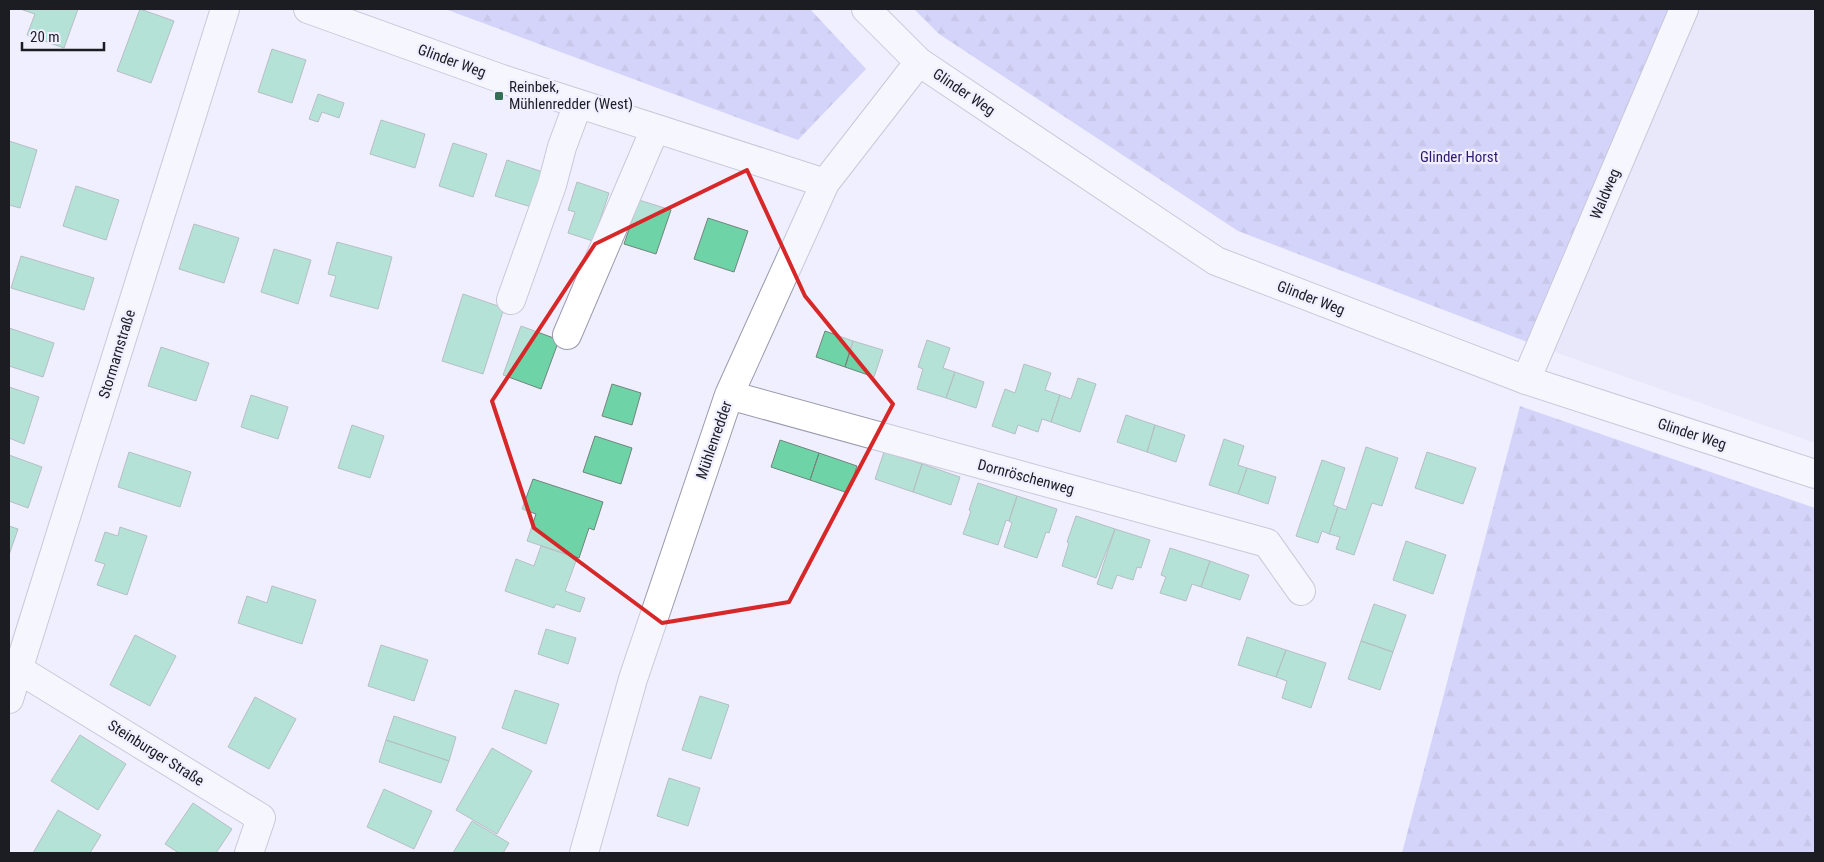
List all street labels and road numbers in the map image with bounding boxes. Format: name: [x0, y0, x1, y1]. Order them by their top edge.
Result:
street label: Glinder Weg: [415, 40, 489, 82]
street label: Glinder Weg: [929, 65, 999, 119]
street label: Waldweg: [1586, 166, 1624, 222]
street label: Glinder Weg: [1275, 277, 1347, 319]
street label: Stormarnstraße: [95, 307, 139, 401]
street label: Mühlenredder: [692, 398, 736, 481]
street label: Glinder Weg: [1655, 414, 1729, 454]
street label: Dornröschenweg: [976, 455, 1076, 499]
street label: Steinburger Straße: [105, 716, 207, 790]

